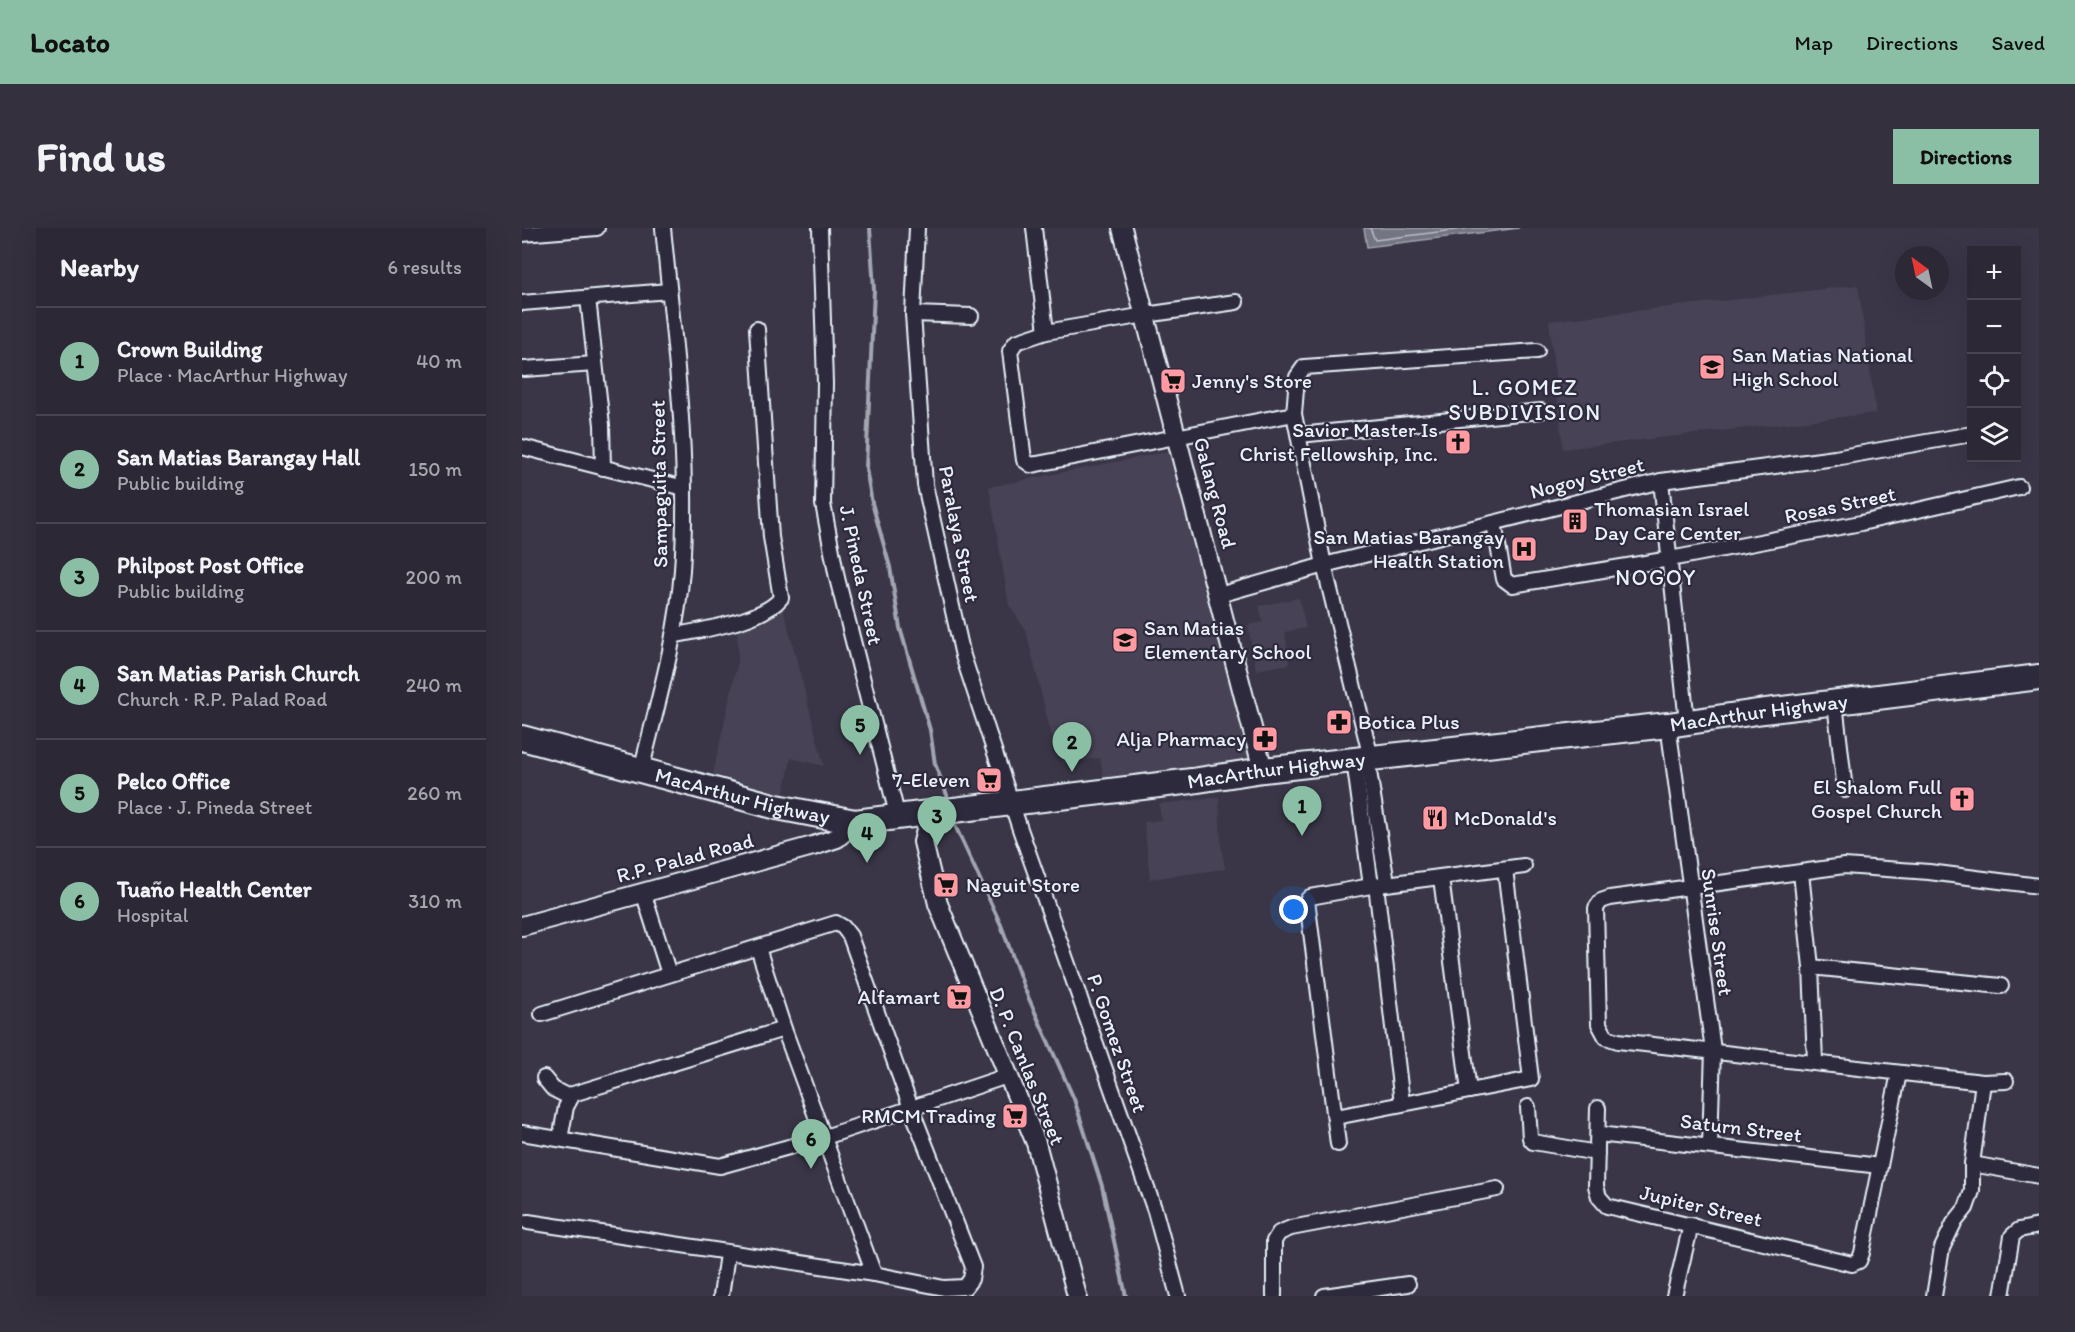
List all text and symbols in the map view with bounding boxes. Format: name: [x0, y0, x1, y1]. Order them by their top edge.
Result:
text: Locato: [30, 25, 110, 59]
text: Map: [1795, 30, 1833, 55]
text: Directions: [1866, 30, 1958, 55]
text: Saved: [1991, 30, 2045, 55]
button: Directions: [1893, 129, 2039, 184]
text: Find us: [36, 131, 166, 182]
north arrow: [1895, 246, 1949, 300]
map controls: [1967, 246, 2021, 462]
button: +: [1967, 246, 2021, 300]
text: Nearby: [60, 251, 139, 283]
text: 6 results: [388, 255, 462, 279]
button: −: [1967, 300, 2021, 354]
text: Crown Building: [117, 336, 262, 363]
place label: San Matias National High School: [1732, 342, 1913, 391]
text: 1: [75, 349, 84, 373]
text: 40 m: [416, 349, 462, 373]
school or university icon: San Matias National High School: [1697, 352, 1727, 382]
button: locate: [1967, 354, 2021, 408]
text: Place · MacArthur Highway: [117, 363, 347, 387]
supermarket icon: Jenny's Store: [1158, 366, 1188, 396]
place label: Jenny's Store: [1192, 368, 1312, 393]
district label: L. GOMEZ SUBDIVISION: [1449, 374, 1601, 426]
street label: Sampaguita Street: [645, 400, 672, 568]
button: layers: [1967, 408, 2021, 462]
place label: Savior Master Is Christ Fellowship, Inc.: [1239, 417, 1438, 466]
church icon: Savior Master Is Christ Fellowship, Inc.: [1443, 427, 1473, 457]
street label: Galang Road: [1189, 434, 1242, 552]
text: San Matias Barangay Hall: [117, 444, 360, 471]
street label: Nogoy Street: [1527, 451, 1647, 504]
text: 2: [74, 457, 85, 481]
text: 150 m: [409, 457, 462, 481]
street label: Paralaya Street: [934, 463, 985, 605]
text: Public building: [117, 471, 244, 495]
street label: Rosas Street: [1782, 480, 1898, 528]
place label: Thomasian Israel Day Care Center: [1594, 496, 1749, 545]
street label: J. Pineda Street: [834, 503, 889, 647]
building icon: Thomasian Israel Day Care Center: [1560, 506, 1590, 536]
place label: San Matias Barangay Health Station: [1313, 524, 1504, 573]
hospital icon: San Matias Barangay Health Station: [1509, 534, 1539, 564]
text: Philpost Post Office: [117, 552, 304, 579]
district label: NOGOY: [1615, 564, 1697, 591]
text: 3: [74, 565, 85, 589]
text: 200 m: [406, 565, 462, 589]
text: Public building: [117, 579, 244, 603]
place label: San Matias Elementary School: [1144, 615, 1312, 664]
school or university icon: San Matias Elementary School: [1110, 625, 1140, 655]
text: San Matias Parish Church: [117, 660, 360, 687]
text: 4: [73, 673, 86, 697]
text: 240 m: [406, 673, 462, 697]
text: Church · R.P. Palad Road: [117, 687, 327, 711]
street label: MacArthur Highway: [1668, 688, 1849, 737]
pin: 5: [840, 706, 880, 755]
pharmacy icon: Botica Plus: [1324, 707, 1354, 737]
place label: Botica Plus: [1358, 709, 1460, 734]
pin: 2: [1052, 722, 1092, 772]
pharmacy icon: Alja Pharmacy: [1250, 724, 1280, 754]
place label: Alja Pharmacy: [1116, 726, 1246, 751]
street label: MacArthur Highway: [1185, 746, 1366, 794]
street label: MacArthur Highway: [652, 762, 832, 829]
supermarket icon: 7-Eleven: [974, 765, 1004, 795]
place label: 7-Eleven: [892, 767, 970, 792]
text: Pelco Office: [117, 768, 230, 795]
place label: El Shalom Full Gospel Church: [1811, 774, 1943, 823]
text: 5: [74, 781, 85, 805]
text: 260 m: [407, 781, 462, 805]
church icon: El Shalom Full Gospel Church: [1947, 784, 1977, 814]
pin: 1: [1282, 786, 1322, 836]
text: Place · J. Pineda Street: [117, 795, 312, 819]
pin: 3: [918, 796, 956, 846]
restaurant icon: McDonald's: [1420, 803, 1450, 833]
place label: McDonald's: [1454, 805, 1557, 830]
pin: 4: [848, 814, 886, 863]
street label: R.P. Palad Road: [614, 827, 757, 888]
street label: Sunrise Street: [1696, 867, 1739, 997]
supermarket icon: Naguit Store: [931, 870, 961, 900]
place label: Naguit Store: [966, 872, 1080, 897]
text: Tuaño Health Center: [117, 876, 312, 903]
text: 6: [74, 889, 85, 913]
text: 310 m: [408, 889, 462, 913]
your location: [1279, 895, 1308, 924]
text: Hospital: [117, 903, 189, 927]
street label: P. Gomez Street: [1082, 970, 1153, 1116]
supermarket icon: Alfamart: [944, 982, 974, 1012]
street label: D. P. Canlas Street: [984, 983, 1071, 1149]
place label: Alfamart: [858, 984, 940, 1009]
supermarket icon: RMCM Trading: [1000, 1101, 1030, 1131]
place label: RMCM Trading: [861, 1103, 996, 1128]
street label: Saturn Street: [1679, 1108, 1803, 1147]
pin: 6: [792, 1120, 830, 1169]
street label: Jupiter Street: [1638, 1179, 1765, 1232]

